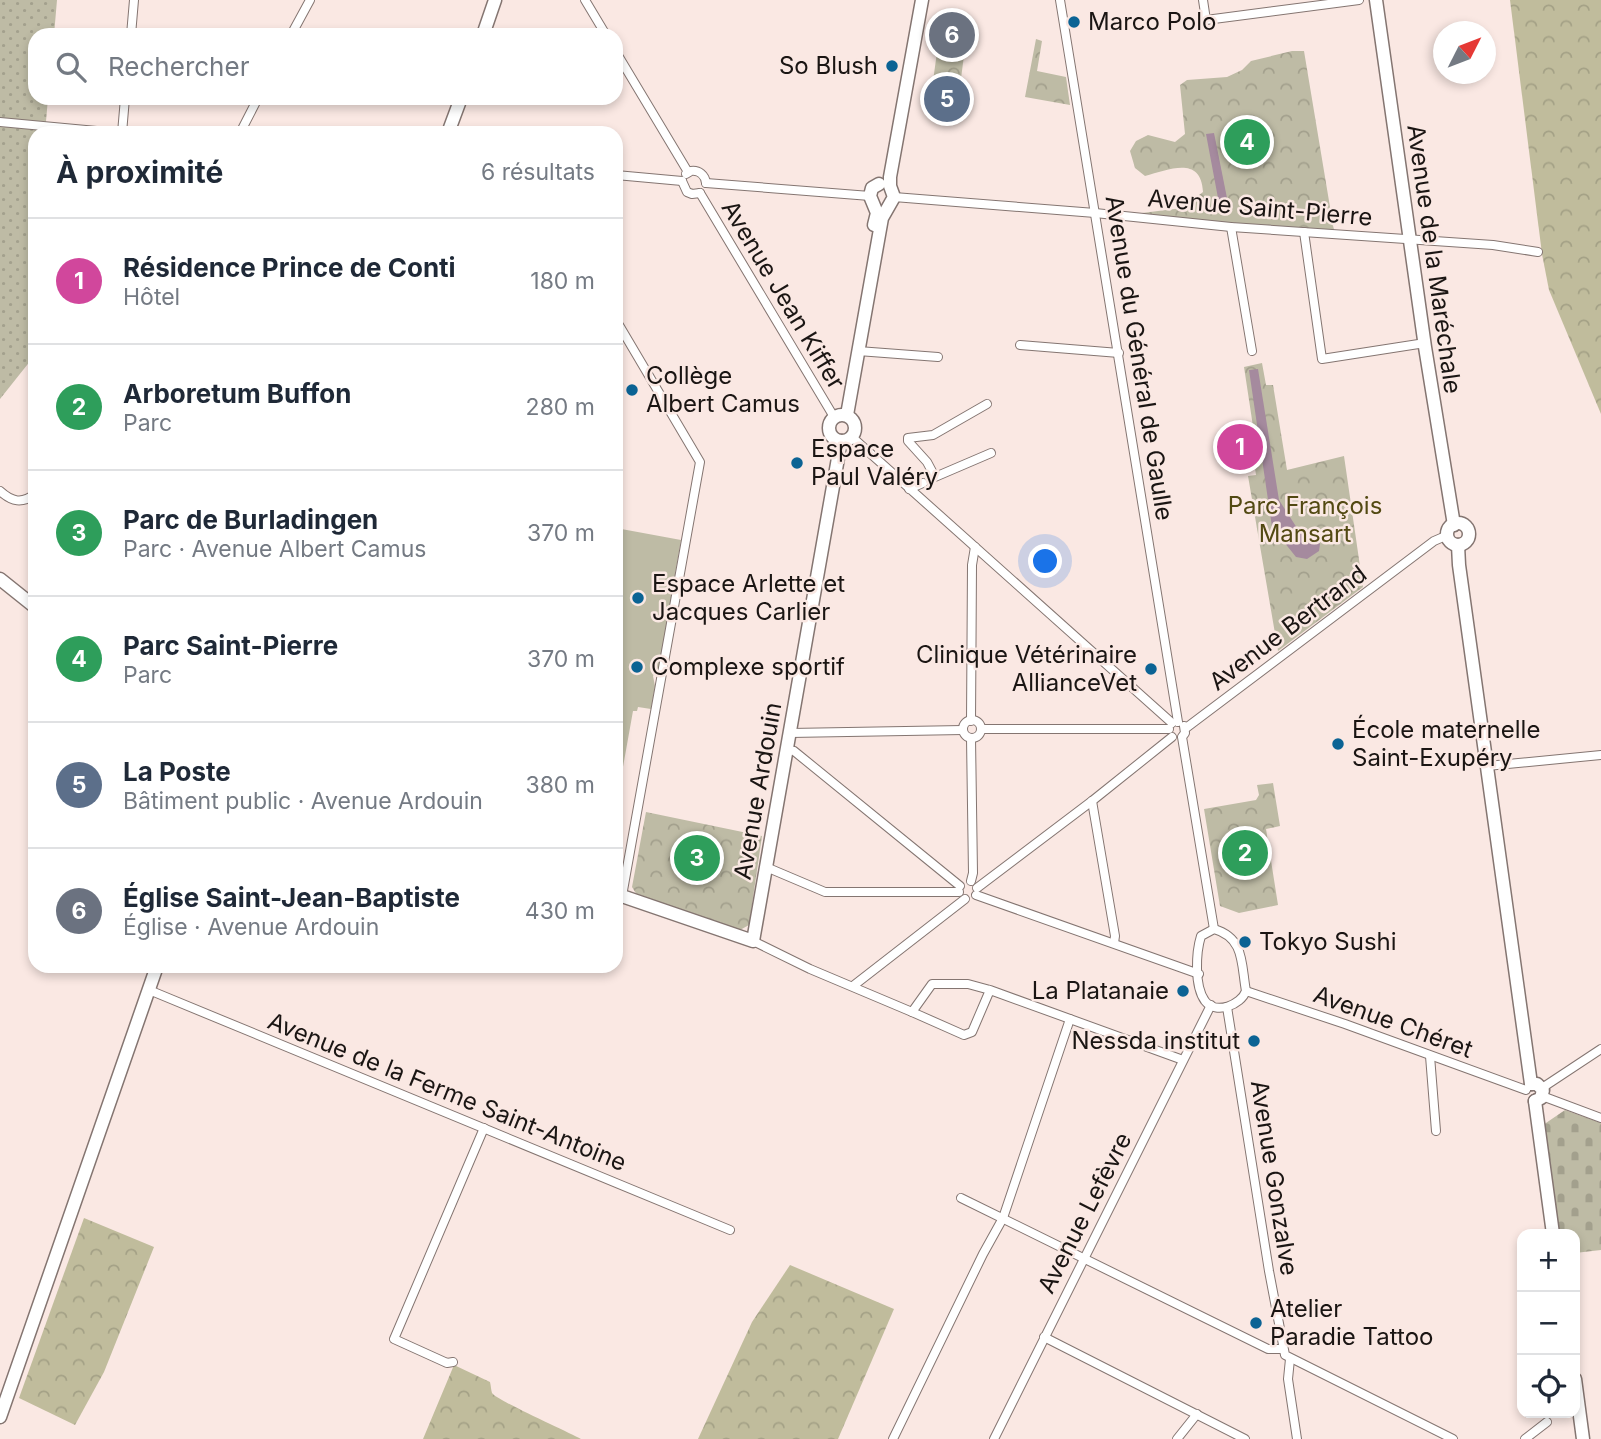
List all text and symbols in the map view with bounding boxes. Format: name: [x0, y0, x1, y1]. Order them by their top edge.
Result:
place label: Marco Polo: [1088, 7, 1216, 36]
pin: 6: [929, 9, 975, 61]
marker: Marco Polo: [1066, 14, 1082, 30]
north arrow: [1433, 21, 1496, 84]
search box: [28, 28, 623, 105]
icon: search: [52, 48, 90, 86]
text: Rechercher: [108, 51, 249, 82]
place label: So Blush: [779, 51, 878, 80]
marker: So Blush: [884, 58, 900, 74]
pin: 5: [924, 73, 970, 125]
pin: 4: [1224, 116, 1270, 168]
street label: Avenue de la Maréchale: [1401, 122, 1468, 395]
text: À proximité: [56, 154, 223, 190]
text: 6 résultats: [481, 158, 595, 186]
street label: Avenue Saint-Pierre: [1146, 183, 1374, 232]
street label: Avenue du Général de Gaulle: [1099, 193, 1180, 522]
street label: Avenue Jean Kiffer: [716, 195, 851, 394]
text: Résidence Prince de Conti: [123, 252, 456, 283]
text: 1: [74, 267, 84, 295]
text: 180 m: [530, 267, 595, 295]
text: Hôtel: [123, 283, 180, 311]
place label: Collège Albert Camus: [646, 361, 800, 418]
text: Arboretum Buffon: [123, 378, 351, 409]
marker: Collège Albert Camus: [624, 382, 640, 398]
text: 2: [72, 393, 86, 421]
text: 280 m: [526, 393, 595, 421]
text: Parc: [123, 409, 172, 437]
pin: 1: [1217, 421, 1263, 473]
place label: Espace Paul Valéry: [811, 434, 938, 491]
marker: Espace Paul Valéry: [789, 455, 805, 471]
park label: Parc François Mansart: [1228, 491, 1382, 548]
text: Parc de Burladingen: [123, 504, 378, 535]
text: 3: [72, 519, 86, 547]
text: 370 m: [527, 519, 595, 547]
text: Parc · Avenue Albert Camus: [123, 535, 426, 563]
your location: [1028, 544, 1062, 578]
street label: Avenue Bertrand: [1203, 559, 1372, 696]
place label: Espace Arlette et Jacques Carlier: [652, 569, 845, 626]
marker: Espace Arlette et Jacques Carlier: [630, 590, 646, 606]
text: Parc Saint-Pierre: [123, 630, 338, 661]
place label: Clinique Vétérinaire AllianceVet: [916, 640, 1137, 697]
text: 4: [71, 645, 87, 673]
text: 370 m: [527, 645, 595, 673]
place label: Complexe sportif: [651, 652, 845, 681]
marker: Complexe sportif: [629, 659, 645, 675]
text: Parc: [123, 661, 172, 689]
marker: Clinique Vétérinaire AllianceVet: [1143, 661, 1159, 677]
street label: Avenue Ardouin: [728, 700, 787, 882]
place label: École maternelle Saint-Exupéry: [1352, 714, 1540, 772]
marker: École maternelle Saint-Exupéry: [1330, 736, 1346, 752]
text: La Poste: [123, 756, 231, 787]
text: 5: [72, 771, 86, 799]
text: 380 m: [525, 771, 595, 799]
text: Bâtiment public · Avenue Ardouin: [123, 787, 483, 815]
pin: 2: [1222, 827, 1268, 879]
pin: 3: [674, 832, 720, 884]
text: Église Saint-Jean-Baptiste: [123, 882, 460, 913]
text: 6: [72, 897, 86, 925]
text: 430 m: [525, 897, 595, 925]
text: Église · Avenue Ardouin: [123, 913, 379, 941]
place label: Tokyo Sushi: [1259, 927, 1397, 956]
marker: Tokyo Sushi: [1237, 934, 1253, 950]
place label: La Platanaie: [1032, 976, 1169, 1005]
street label: Avenue Chéret: [1310, 979, 1477, 1064]
marker: La Platanaie: [1175, 983, 1191, 999]
street label: Avenue de la Ferme Saint-Antoine: [264, 1006, 631, 1177]
place label: Nessda institut: [1071, 1026, 1240, 1055]
marker: Nessda institut: [1246, 1033, 1262, 1049]
street label: Avenue Gonzalve: [1245, 1078, 1304, 1278]
street label: Avenue Lefèvre: [1032, 1128, 1138, 1298]
map controls: [1517, 1229, 1580, 1418]
button: +: [1517, 1229, 1580, 1292]
button: −: [1517, 1292, 1580, 1355]
place label: Atelier Paradie Tattoo: [1270, 1294, 1433, 1351]
marker: Atelier Paradie Tattoo: [1248, 1315, 1264, 1331]
button: locate: [1517, 1355, 1580, 1418]

